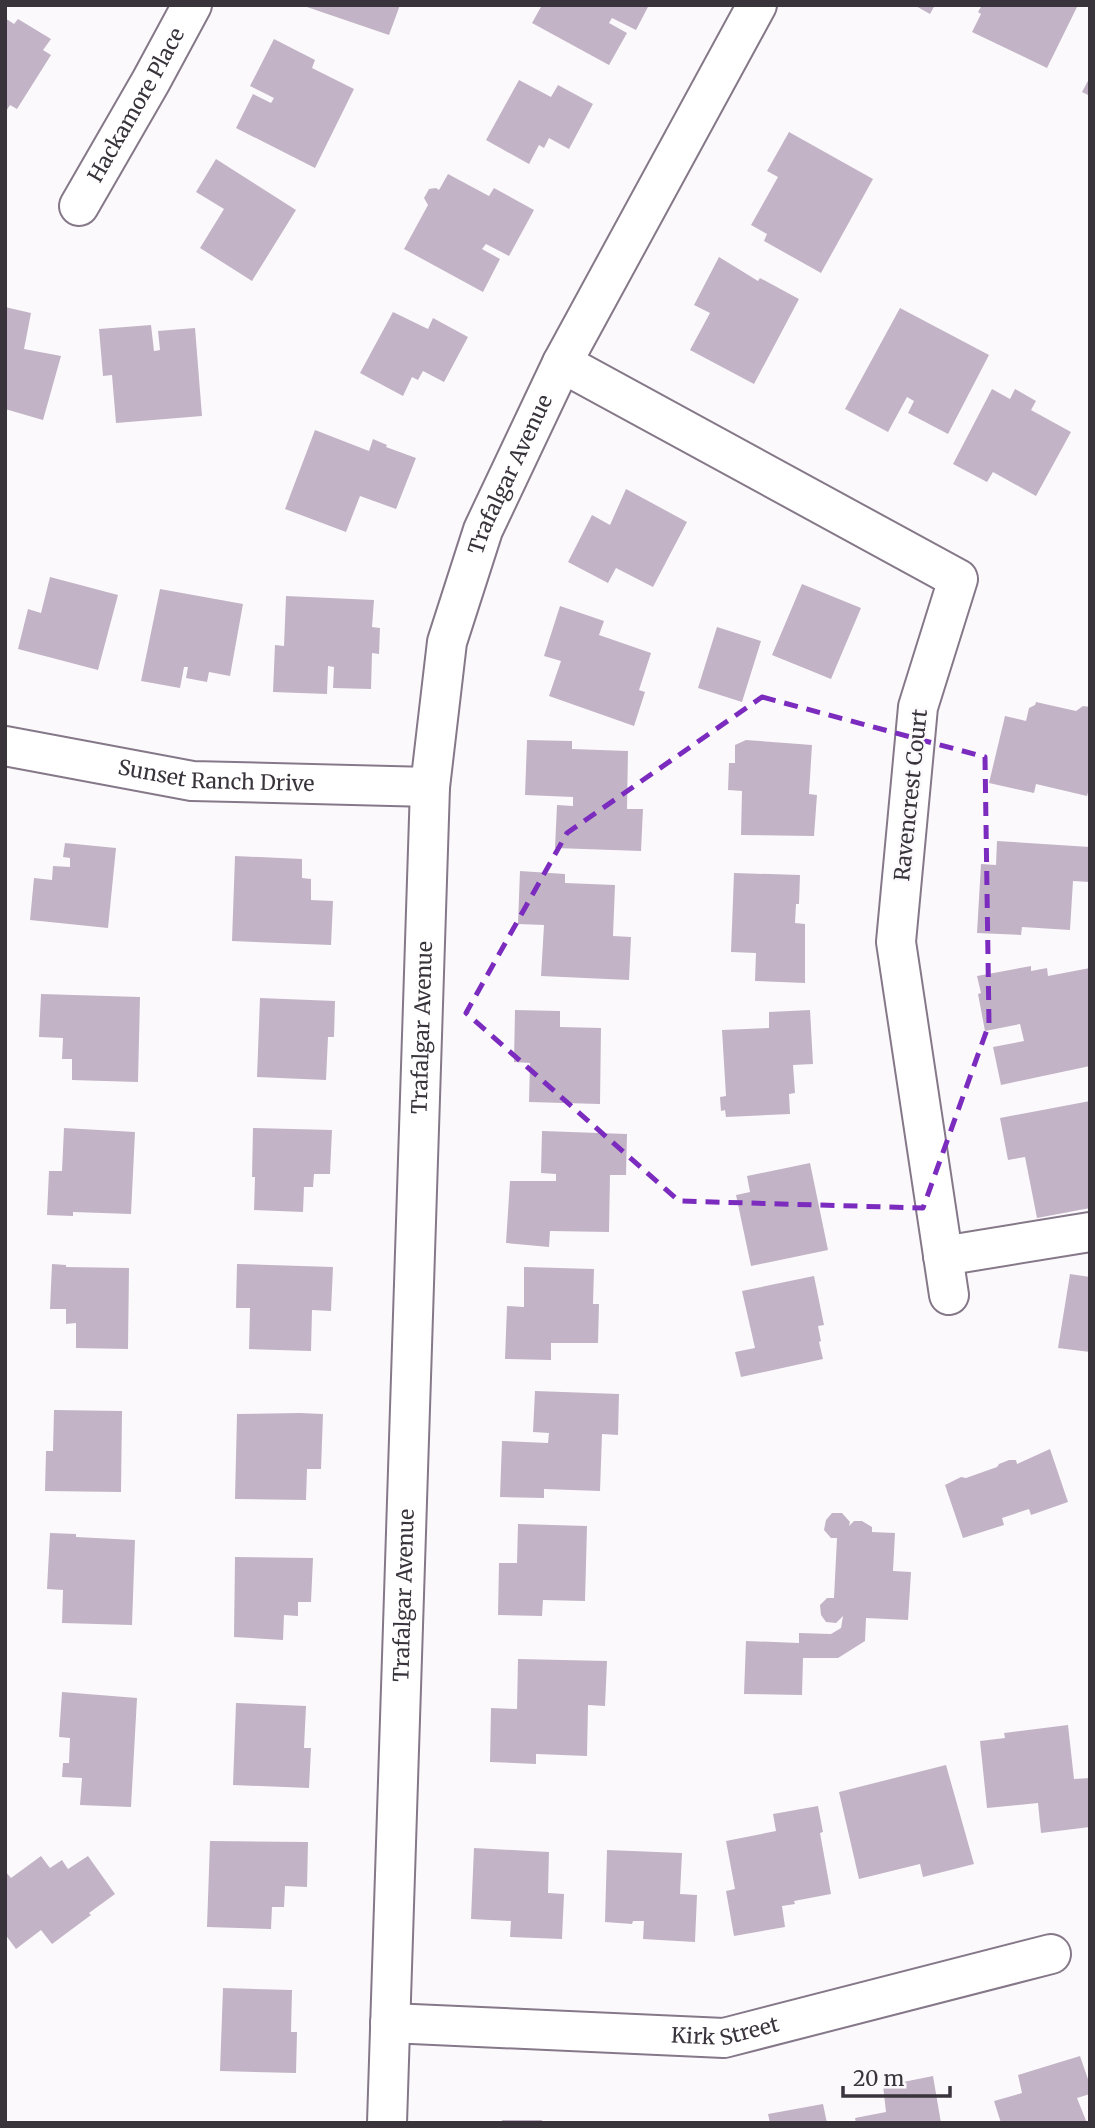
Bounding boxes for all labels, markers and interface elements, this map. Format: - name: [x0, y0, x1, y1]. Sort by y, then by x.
- street label: Hackamore Place: [82, 23, 190, 187]
- street label: Trafalgar Avenue: [462, 390, 558, 558]
- street label: Ravencrest Court: [888, 708, 933, 882]
- street label: Sunset Ranch Drive: [116, 753, 315, 797]
- street label: Trafalgar Avenue: [405, 941, 438, 1114]
- street label: Trafalgar Avenue: [387, 1508, 420, 1682]
- street label: Kirk Street: [670, 2010, 782, 2052]
- scale bar: [843, 2054, 950, 2098]
- text: 20 m: [853, 2065, 905, 2092]

